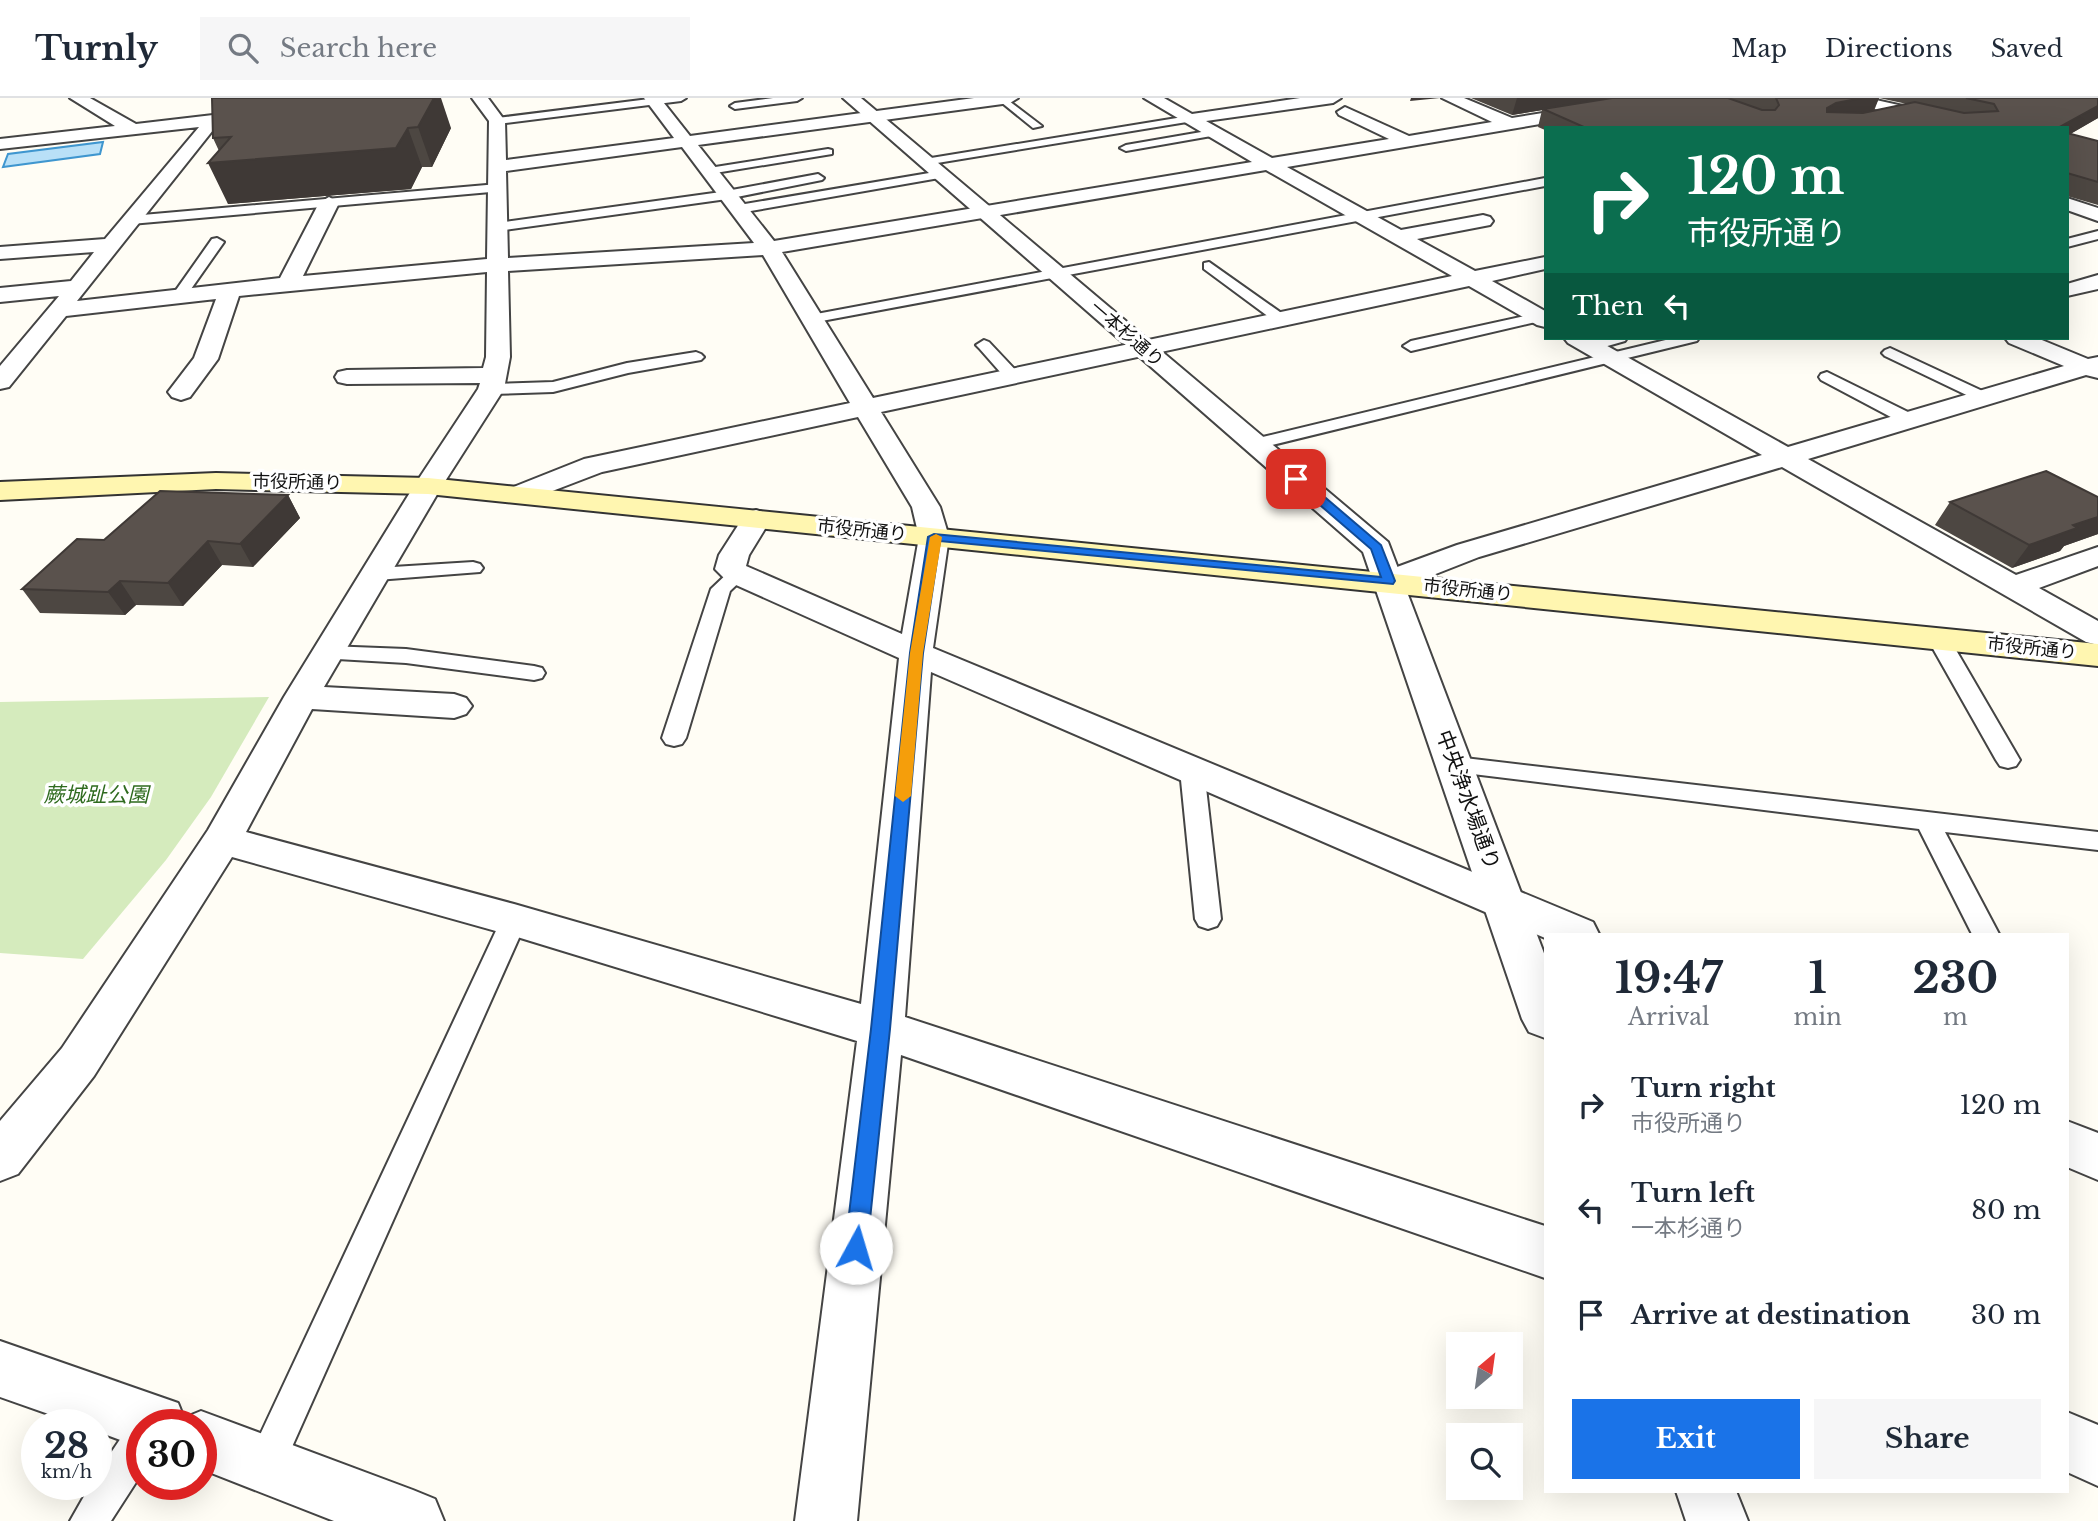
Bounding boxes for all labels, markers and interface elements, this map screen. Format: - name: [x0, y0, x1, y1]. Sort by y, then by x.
- search box: [200, 17, 690, 80]
- text: Turnly: [35, 28, 158, 69]
- icon: search: [224, 29, 262, 67]
- text: Search here: [280, 32, 437, 64]
- text: Map: [1731, 34, 1787, 63]
- text: Directions: [1825, 34, 1953, 63]
- text: Saved: [1991, 34, 2063, 63]
- text: 120 m: [1687, 146, 1845, 207]
- icon: right: [1572, 154, 1663, 245]
- text: 市役所通り: [1687, 213, 1847, 253]
- icon: left: [1658, 287, 1696, 325]
- text: Then: [1572, 290, 1644, 322]
- street label: 一本杉通り: [1086, 296, 1168, 372]
- pin: [1266, 449, 1326, 509]
- icon: arrive: [1277, 460, 1315, 498]
- street label: 市役所通り: [252, 470, 342, 494]
- street label: 市役所通り: [816, 514, 908, 546]
- street label: 市役所通り: [1422, 574, 1514, 606]
- street label: 市役所通り: [1986, 632, 2078, 664]
- street label: 中央浄水場通り: [1431, 726, 1505, 874]
- park label: 蕨城趾公園: [44, 782, 151, 808]
- text: 19:47: [1615, 952, 1723, 1004]
- text: 1: [1808, 952, 1827, 1004]
- text: 230: [1913, 952, 1998, 1004]
- text: Arrival: [1628, 1003, 1709, 1031]
- text: min: [1793, 1003, 1842, 1031]
- text: m: [1943, 1003, 1968, 1031]
- text: Turn right: [1631, 1072, 1776, 1104]
- icon: right: [1572, 1086, 1610, 1124]
- text: 120 m: [1959, 1089, 2041, 1121]
- text: 市役所通り: [1631, 1109, 1746, 1137]
- text: Turn left: [1631, 1177, 1755, 1209]
- icon: left: [1572, 1191, 1610, 1229]
- text: 80 m: [1971, 1194, 2041, 1226]
- position arrow: [819, 1211, 893, 1285]
- text: 一本杉通り: [1631, 1214, 1746, 1242]
- icon: arrive: [1572, 1296, 1610, 1334]
- text: Arrive at destination: [1631, 1299, 1911, 1331]
- text: 30 m: [1971, 1299, 2041, 1331]
- north arrow: [1446, 1332, 1522, 1409]
- map controls: [1446, 1332, 1523, 1500]
- button: Exit: [1572, 1399, 1800, 1479]
- button: Share: [1814, 1399, 2041, 1479]
- speed limit sign: 30: [126, 1409, 217, 1500]
- button: search: [1446, 1423, 1523, 1500]
- text: 28: [44, 1424, 89, 1467]
- text: km/h: [41, 1461, 92, 1483]

